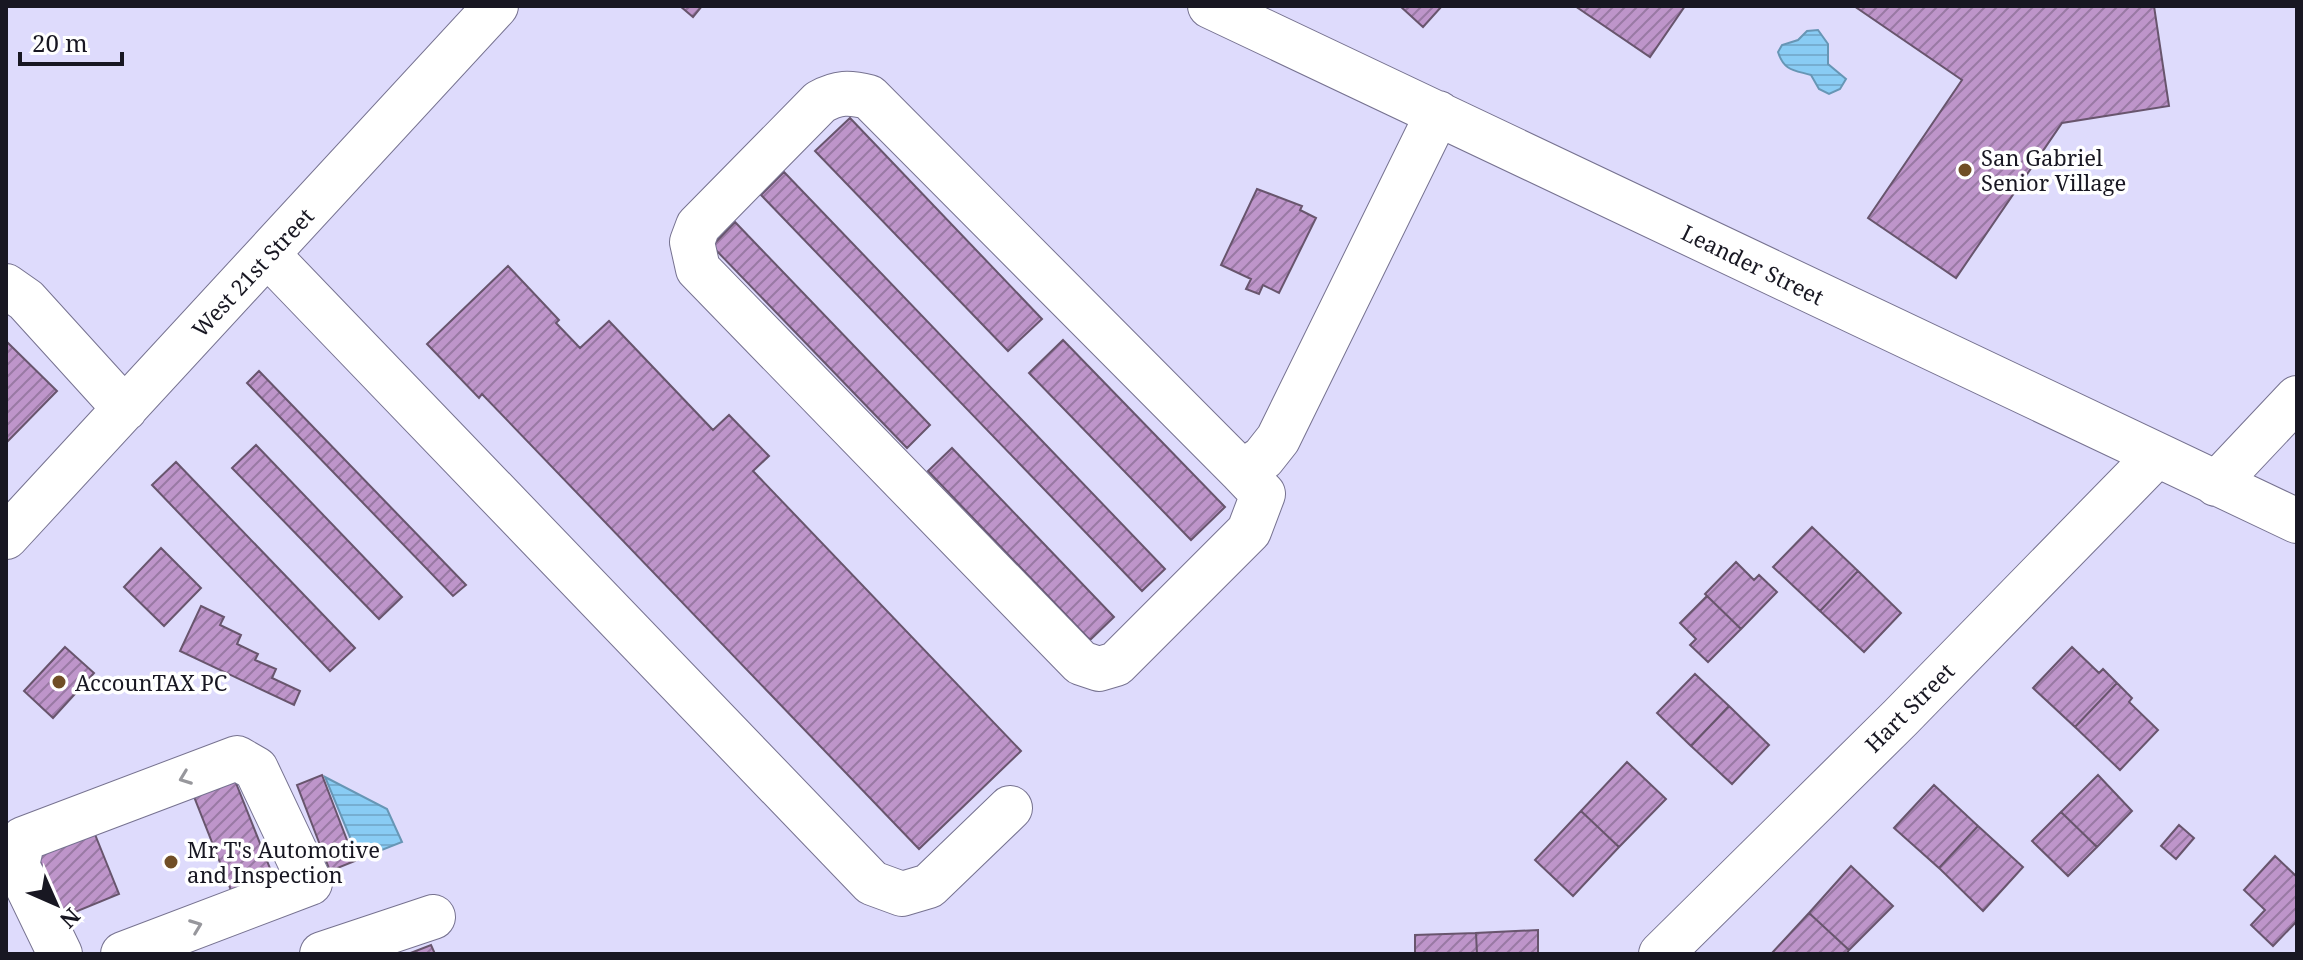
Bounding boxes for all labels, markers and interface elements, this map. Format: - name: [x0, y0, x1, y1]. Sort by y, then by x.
- scale bar: [20, 16, 122, 66]
- text: 20 m: [32, 26, 88, 59]
- place label: San Gabriel Senior Village: [1981, 142, 2126, 197]
- marker: San Gabriel Senior Village: [1956, 161, 1974, 179]
- street label: West 21st Street: [184, 201, 320, 343]
- street label: Leander Street: [1677, 217, 1829, 312]
- street label: Hart Street: [1858, 656, 1960, 758]
- place label: AccounTAX PC: [75, 667, 227, 697]
- marker: AccounTAX PC: [50, 673, 68, 691]
- one-way arrow: [179, 768, 193, 785]
- place label: Mr T's Automotive and Inspection: [187, 834, 380, 889]
- marker: Mr T's Automotive and Inspection: [162, 853, 180, 871]
- north arrow: [16, 864, 96, 944]
- text: N: [54, 902, 88, 936]
- one-way arrow: [188, 919, 202, 936]

